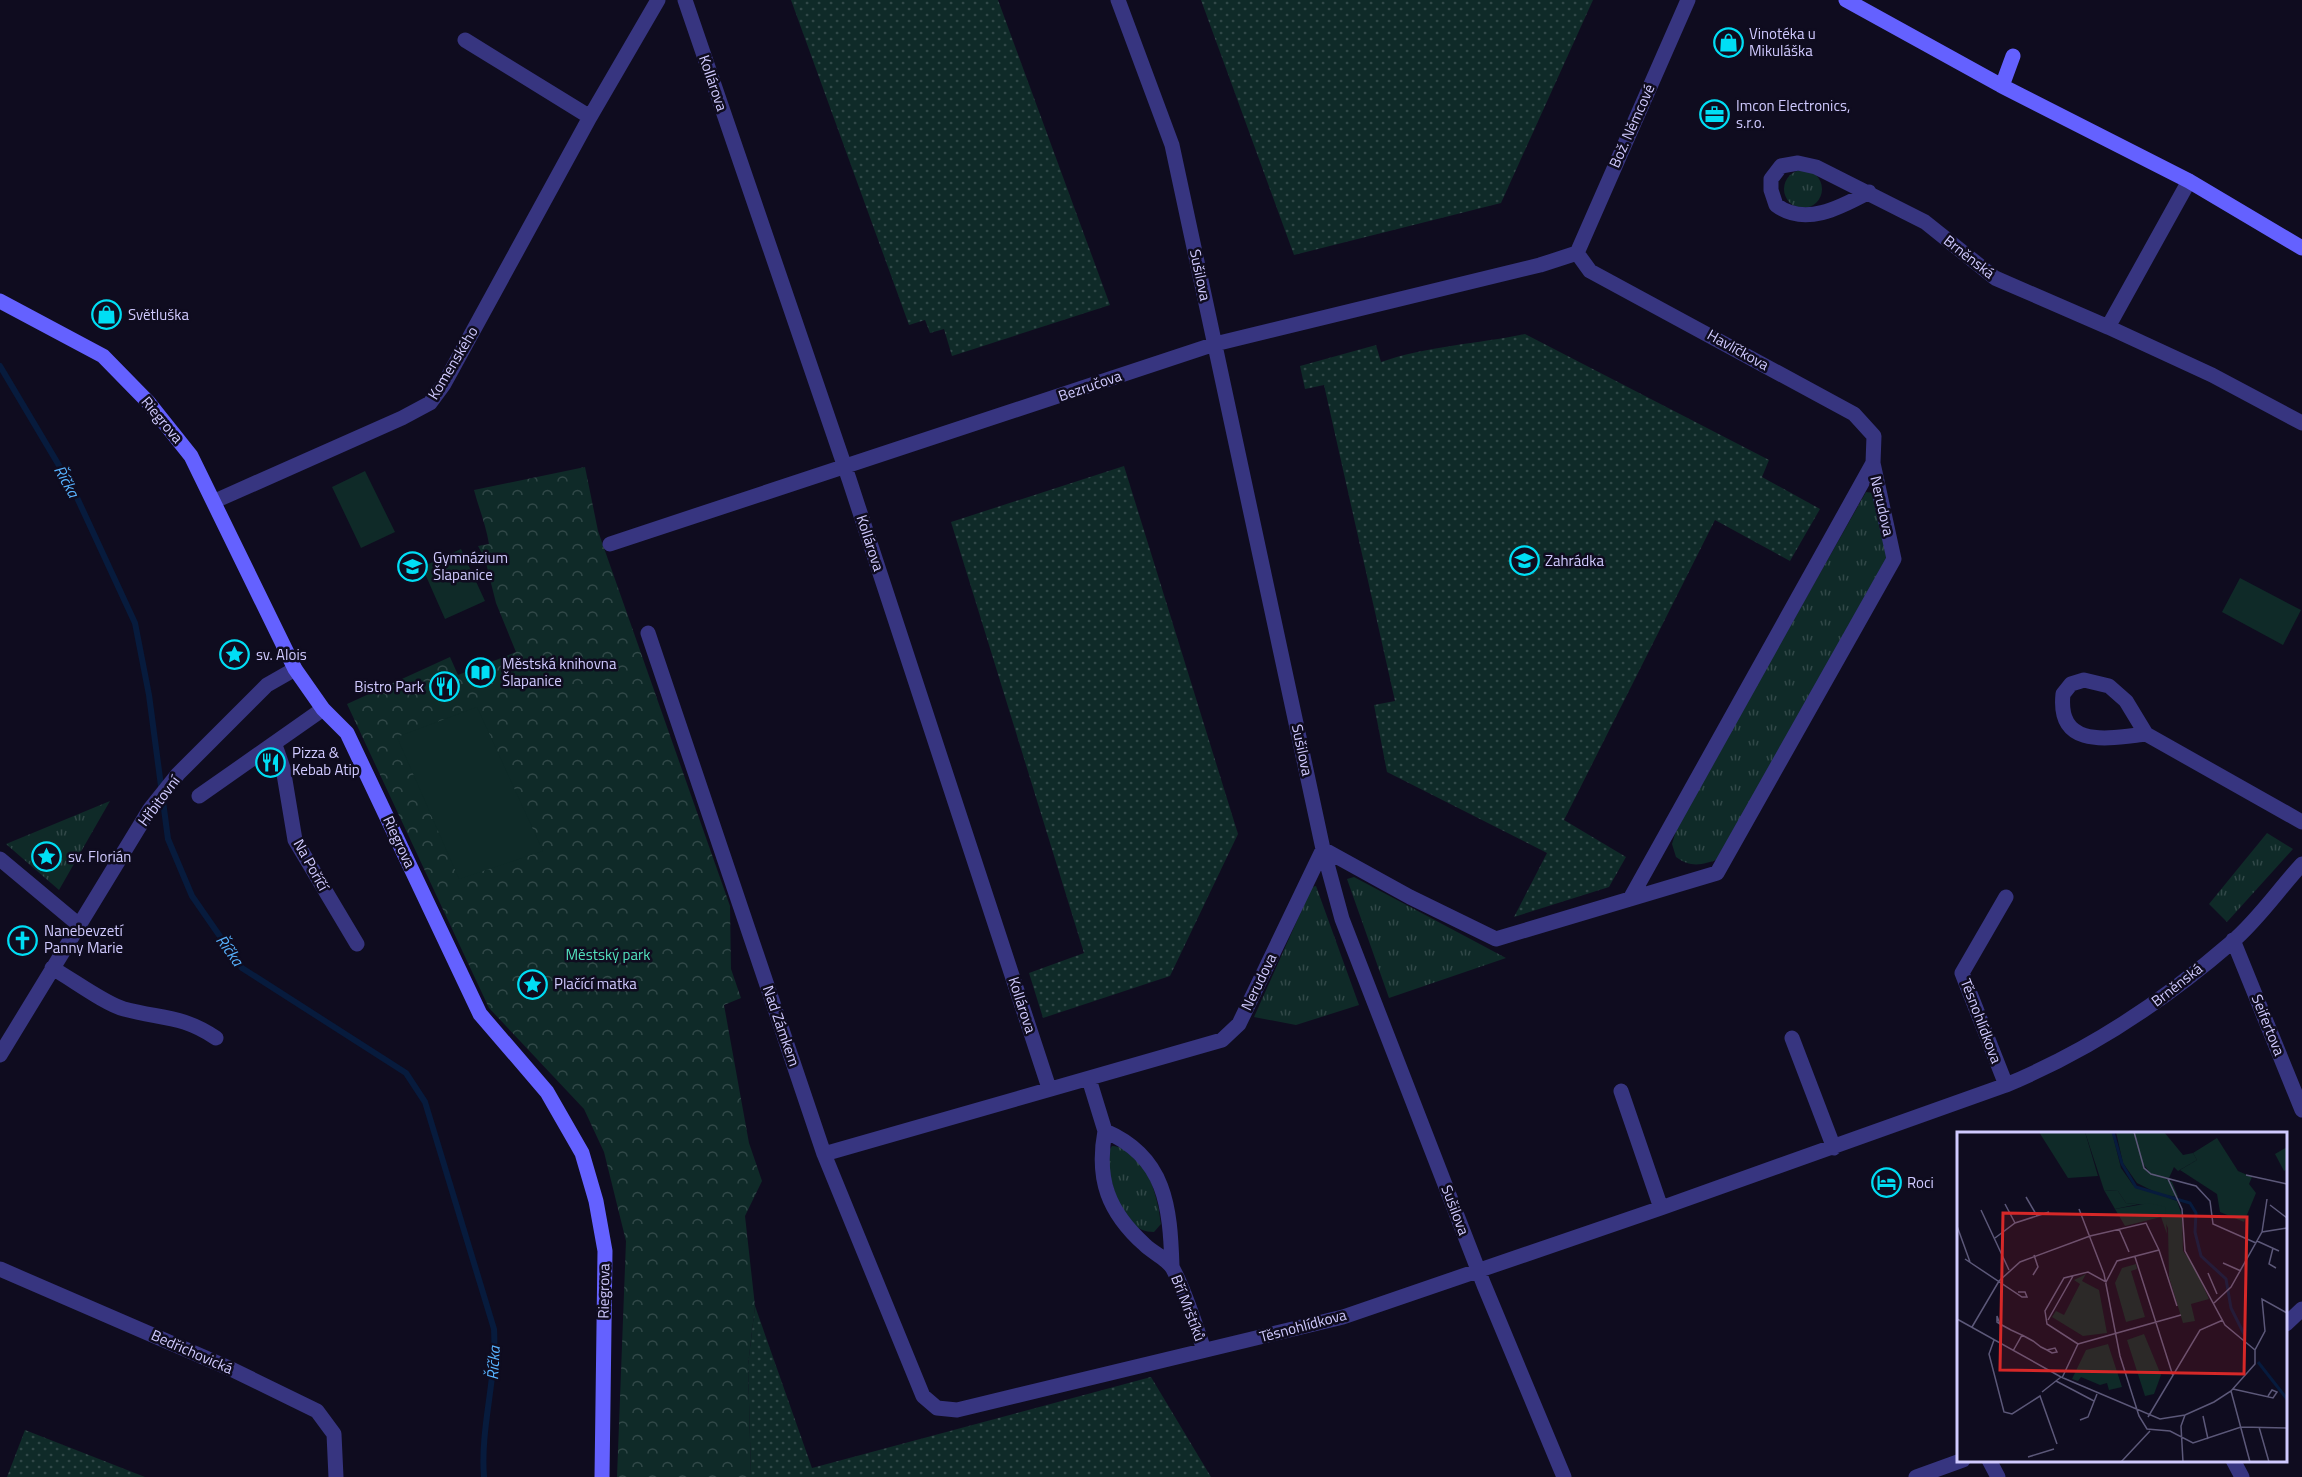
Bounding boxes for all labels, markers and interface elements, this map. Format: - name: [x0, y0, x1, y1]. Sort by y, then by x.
- place label: Vinotéka u Mikuláška: [1749, 22, 1816, 62]
- shop icon: Vinotéka u Mikuláška: [1712, 27, 1744, 59]
- street label: Kollárova: [693, 52, 734, 115]
- street label: Bož. Němcové: [1603, 80, 1660, 171]
- place label: Imcon Electronics, s.r.o.: [1736, 94, 1850, 134]
- office icon: Imcon Electronics, s.r.o.: [1699, 99, 1731, 131]
- street label: Brněnská: [1939, 229, 2000, 284]
- street label: Sušilova: [1184, 247, 1217, 303]
- shop icon: Světluška: [91, 299, 123, 331]
- place label: Světluška: [128, 303, 189, 326]
- street label: Komenského: [422, 322, 484, 404]
- street label: Havlíčkova: [1703, 323, 1774, 376]
- street label: Bezručova: [1055, 364, 1125, 407]
- street label: Riegrova: [136, 391, 189, 449]
- water label: Říčka: [48, 460, 86, 502]
- street label: Nerudova: [1864, 474, 1901, 539]
- street label: Kollárova: [851, 512, 891, 574]
- school or university icon: Zahrádka: [1508, 545, 1540, 577]
- place label: Gymnázium Šlapanice: [433, 546, 508, 586]
- place label: Zahrádka: [1545, 549, 1604, 572]
- school or university icon: Gymnázium Šlapanice: [396, 551, 428, 583]
- place icon: sv. Alois: [219, 639, 251, 671]
- place label: sv. Alois: [256, 643, 307, 666]
- place label: Městská knihovna Šlapanice: [502, 652, 617, 692]
- library icon: Městská knihovna Šlapanice: [465, 657, 497, 689]
- restaurant icon: Bistro Park: [429, 671, 461, 703]
- place label: Bistro Park: [354, 675, 424, 698]
- street label: Sušilova: [1286, 722, 1319, 778]
- place label: Pizza & Kebab Atip: [292, 741, 360, 781]
- restaurant icon: Pizza & Kebab Atip: [255, 746, 287, 778]
- street label: Hřbitovní: [132, 769, 186, 831]
- street label: Riegrova: [377, 812, 422, 872]
- street label: Na Poříčí: [288, 835, 336, 896]
- place icon: sv. Florián: [31, 841, 63, 873]
- place label: sv. Florián: [68, 845, 131, 868]
- place label: Nanebevzetí Panny Marie: [44, 919, 124, 959]
- church icon: Nanebevzetí Panny Marie: [7, 924, 39, 956]
- water label: Říčka: [210, 929, 250, 971]
- park label: Městský park: [566, 943, 650, 966]
- street label: Nerudova: [1235, 949, 1282, 1014]
- street label: Brněnská: [2146, 957, 2208, 1012]
- place icon: Plačící matka: [517, 968, 549, 1000]
- place label: Plačící matka: [554, 972, 637, 995]
- street label: Kollárova: [1003, 974, 1043, 1036]
- street label: Těsnohlídkova: [1955, 975, 2008, 1067]
- street label: Nad Zámkem: [757, 982, 806, 1069]
- street label: Seifertova: [2246, 991, 2291, 1059]
- inset map: [1957, 1132, 2287, 1462]
- hotel icon: Roci: [1870, 1167, 1902, 1199]
- place label: Roci: [1907, 1171, 1934, 1194]
- street label: Sušilova: [1435, 1181, 1476, 1239]
- street label: Riegrova: [592, 1263, 615, 1319]
- street label: Bří Mrštíků: [1165, 1271, 1212, 1344]
- street label: Těsnohlídkova: [1257, 1303, 1349, 1348]
- street label: Bedřichovická: [148, 1323, 237, 1380]
- water label: Říčka: [480, 1345, 506, 1380]

